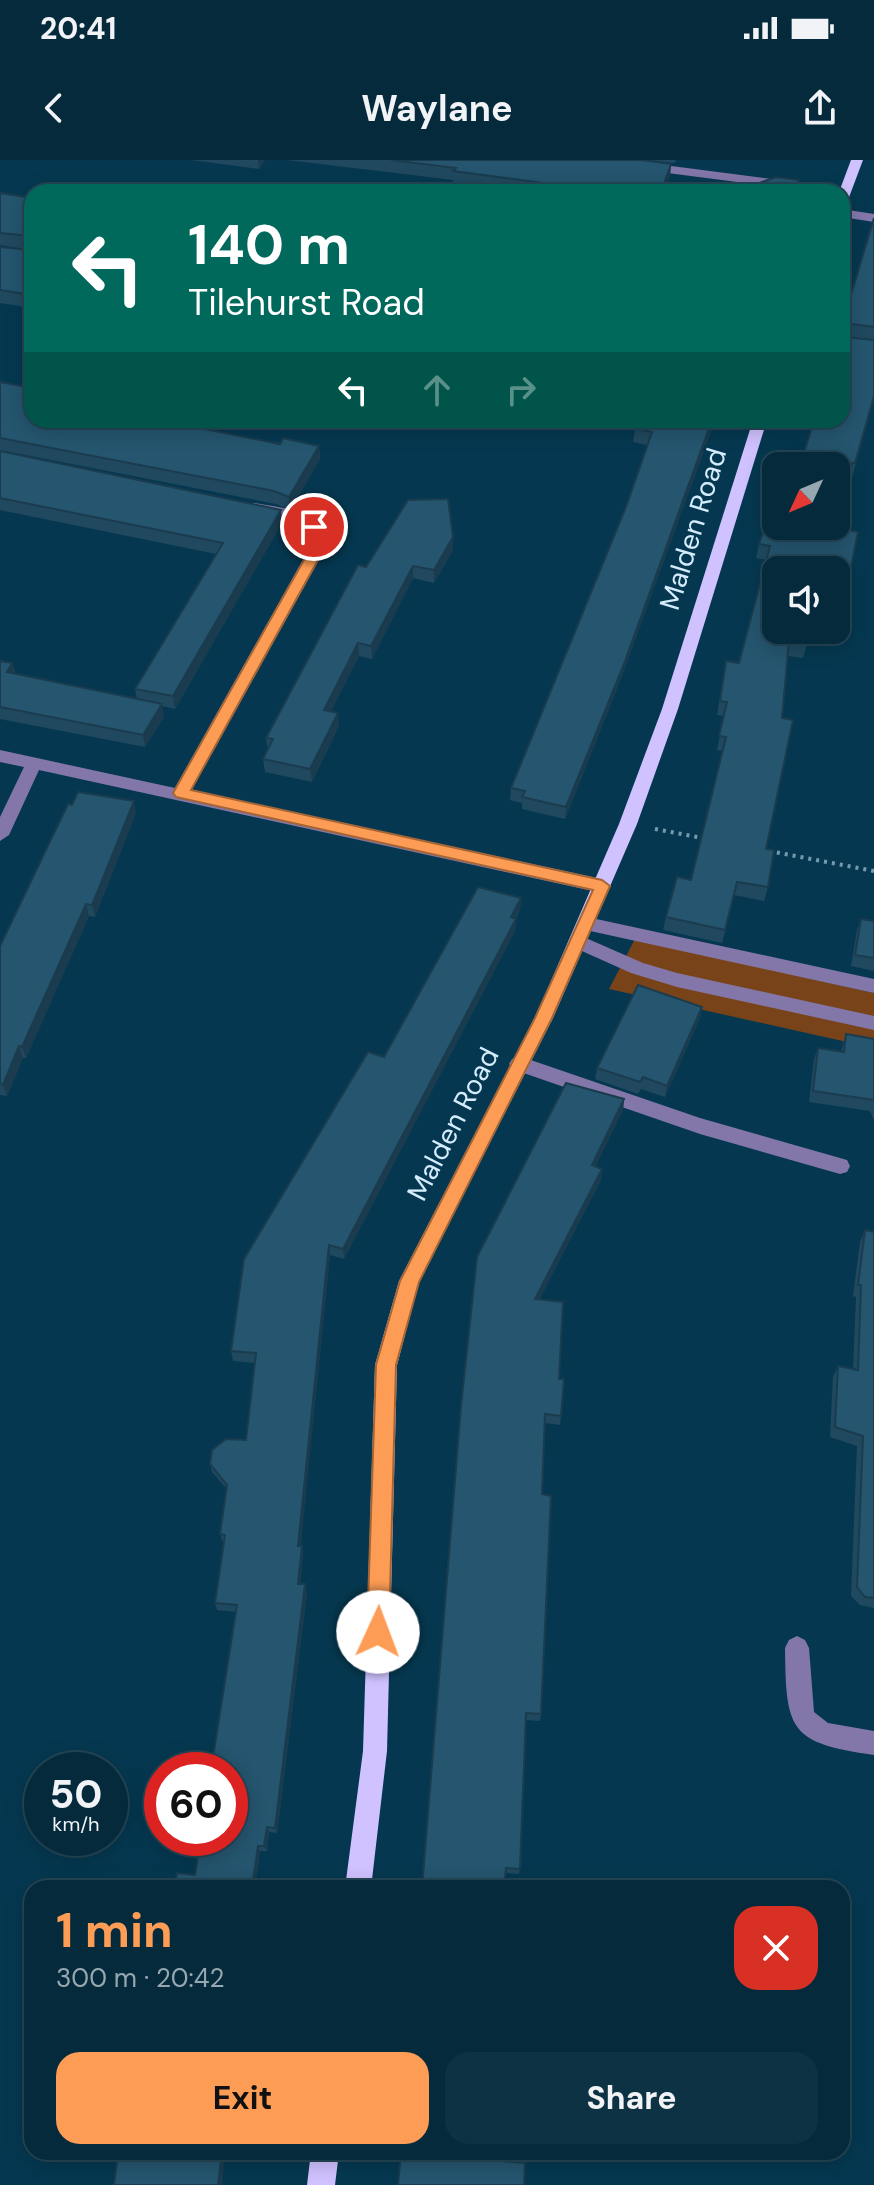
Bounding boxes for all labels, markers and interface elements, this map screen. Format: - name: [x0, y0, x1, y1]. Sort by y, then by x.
- text: 20:41: [40, 9, 116, 48]
- text: Waylane: [361, 85, 513, 132]
- icon: back: [32, 86, 76, 130]
- icon: share: [798, 86, 842, 130]
- text: 140 m: [188, 208, 350, 281]
- icon: left: [56, 216, 160, 320]
- text: Tilehurst Road: [188, 279, 425, 326]
- icon: left: [331, 368, 375, 412]
- icon: ahead: [415, 368, 459, 412]
- icon: right: [499, 368, 543, 412]
- street label: Malden Road: [651, 444, 735, 614]
- north arrow: [762, 452, 850, 540]
- map controls: [762, 452, 850, 644]
- pin: [280, 493, 348, 561]
- icon: arrive: [292, 505, 336, 549]
- button: sound: [762, 556, 850, 644]
- street label: Malden Road: [399, 1041, 507, 1207]
- position arrow: [336, 1590, 420, 1674]
- speed limit sign: 60: [144, 1752, 248, 1856]
- text: 50: [49, 1768, 103, 1820]
- text: km/h: [52, 1811, 100, 1837]
- text: 1 min: [56, 1899, 173, 1962]
- button: close: [734, 1906, 818, 1990]
- text: 300 m · 20:42: [56, 1961, 225, 1995]
- button: Exit: [56, 2052, 429, 2144]
- button: Share: [445, 2052, 818, 2144]

